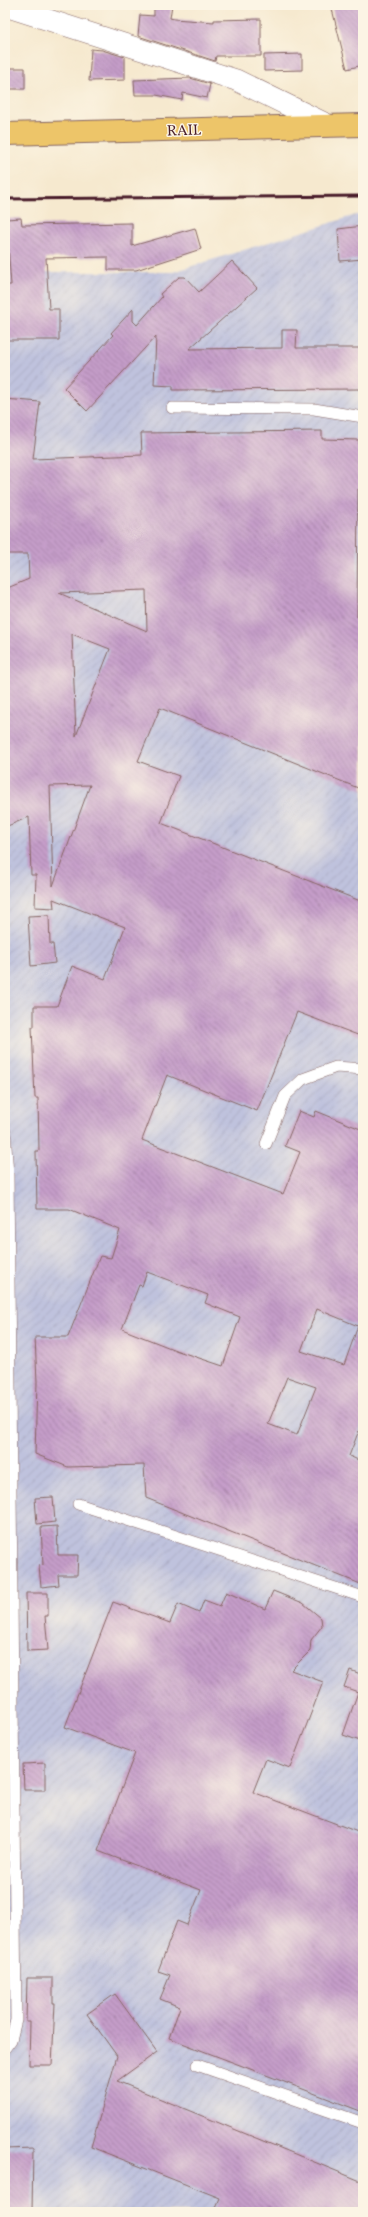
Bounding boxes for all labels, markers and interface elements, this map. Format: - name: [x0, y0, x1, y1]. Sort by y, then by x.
- street label: RAIL: [166, 120, 202, 143]

